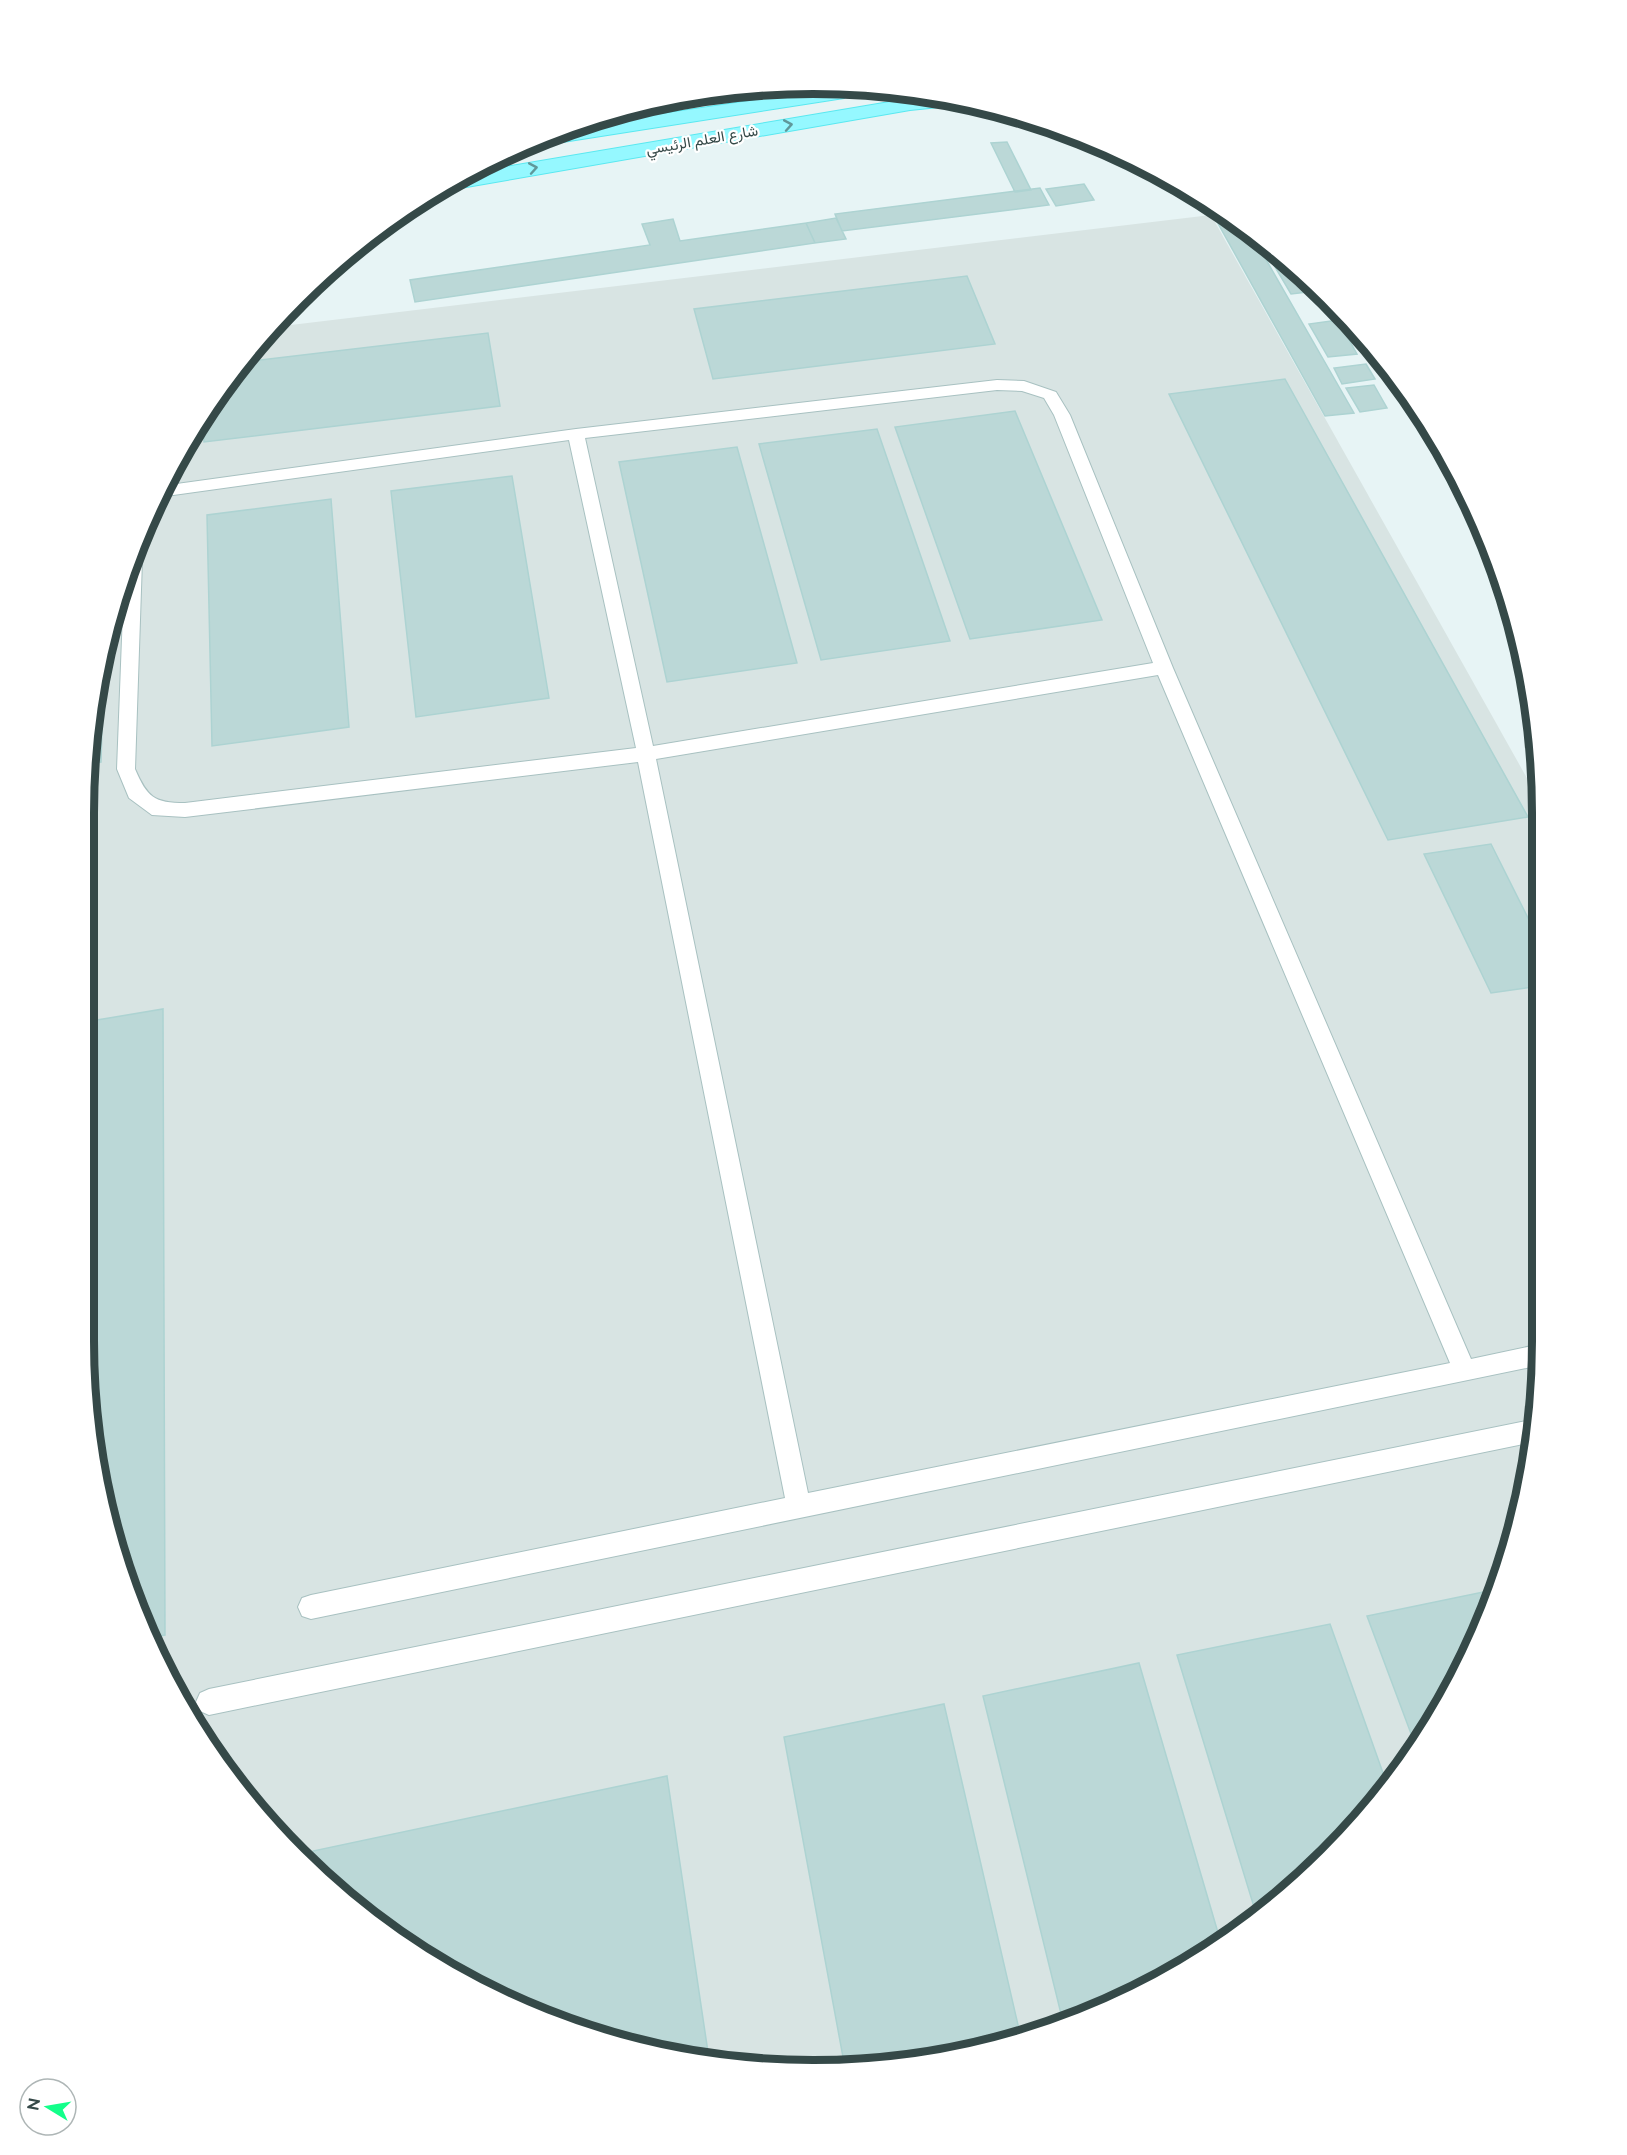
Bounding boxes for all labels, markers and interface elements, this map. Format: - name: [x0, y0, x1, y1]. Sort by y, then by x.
- one-way arrow: [782, 119, 792, 132]
- street label: شارع العلم الرئيسي: [645, 121, 760, 163]
- one-way arrow: [529, 163, 538, 175]
- north arrow: [18, 2077, 78, 2137]
- text: N: [23, 2096, 44, 2112]

